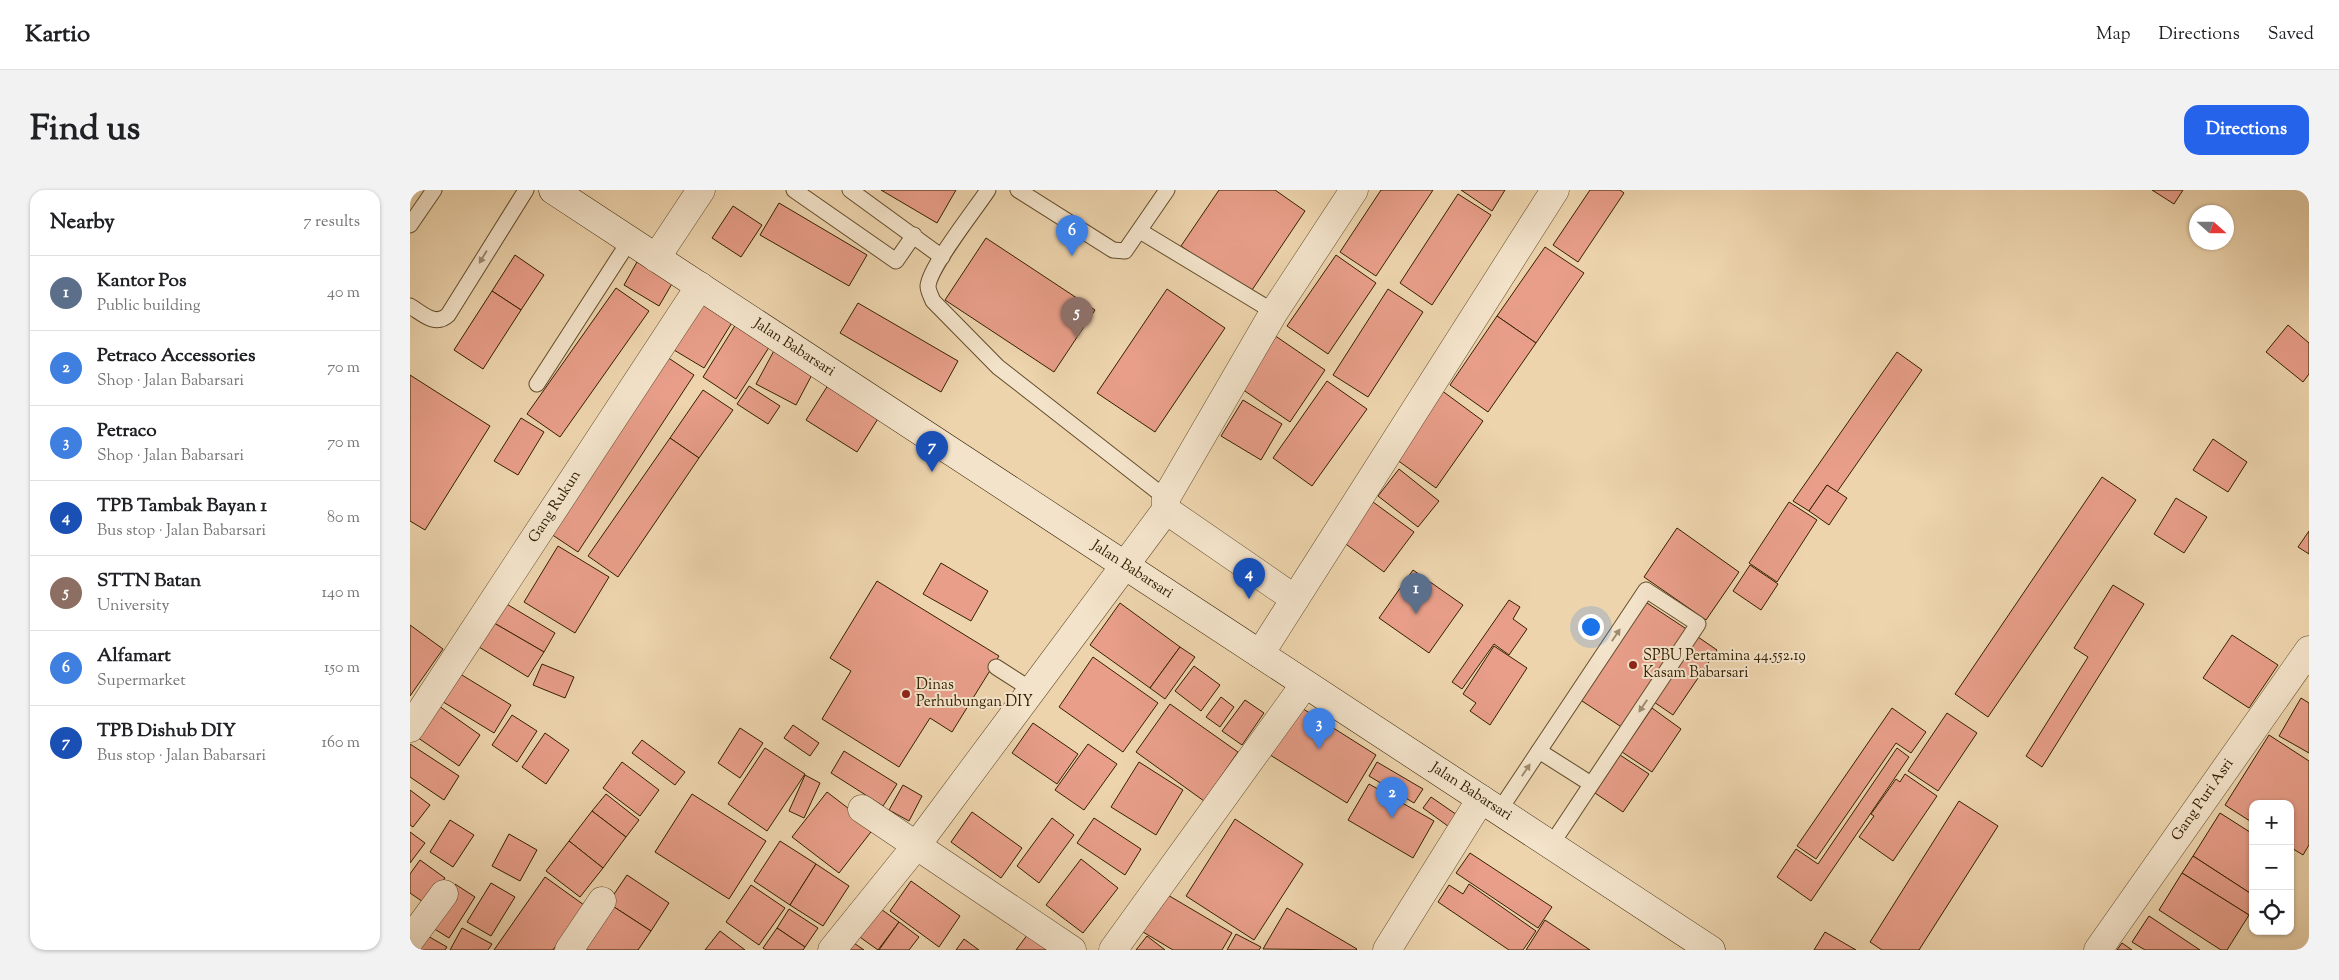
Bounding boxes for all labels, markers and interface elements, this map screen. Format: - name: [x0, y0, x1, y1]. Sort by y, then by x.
- text: Kartio: [25, 18, 90, 52]
- text: Map: [2096, 22, 2131, 48]
- text: Directions: [2159, 22, 2240, 48]
- text: Saved: [2268, 22, 2314, 48]
- text: Find us: [30, 105, 140, 156]
- button: Directions: [2184, 105, 2309, 155]
- north arrow: [2189, 205, 2234, 250]
- text: Nearby: [50, 208, 115, 238]
- text: 7 results: [304, 211, 360, 234]
- pin: 6: [1056, 215, 1088, 256]
- one-way arrow: [479, 251, 488, 264]
- text: Kantor Pos: [97, 268, 186, 295]
- text: 1: [63, 282, 69, 305]
- text: 40 m: [327, 282, 360, 305]
- text: Public building: [97, 295, 201, 318]
- pin: 5: [1061, 297, 1093, 338]
- street label: Jalan Babarsari: [748, 313, 839, 382]
- text: Petraco Accessories: [97, 343, 255, 370]
- text: 2: [62, 357, 70, 380]
- text: 70 m: [327, 357, 360, 380]
- text: Shop · Jalan Babarsari: [97, 370, 244, 393]
- text: Petraco: [97, 418, 157, 445]
- pin: 7: [916, 431, 948, 472]
- text: 3: [63, 432, 69, 455]
- text: 70 m: [327, 432, 360, 455]
- text: Shop · Jalan Babarsari: [97, 445, 244, 468]
- street label: Gang Rukun: [524, 466, 586, 547]
- text: TPB Tambak Bayan 1: [97, 493, 267, 520]
- text: 4: [62, 507, 70, 530]
- text: 80 m: [327, 507, 360, 530]
- text: Bus stop · Jalan Babarsari: [97, 520, 266, 543]
- street label: Jalan Babarsari: [1086, 535, 1177, 604]
- pin: 4: [1233, 558, 1265, 599]
- text: STTN Batan: [97, 568, 201, 595]
- pin: 1: [1400, 573, 1432, 614]
- text: 5: [63, 582, 69, 605]
- text: 140 m: [322, 582, 360, 605]
- text: University: [97, 595, 170, 618]
- your location: [1578, 614, 1604, 640]
- one-way arrow: [1611, 628, 1621, 642]
- text: Alfamart: [97, 643, 171, 670]
- place label: SPBU Pertamina 44.552.19 Kasam Babarsari: [1643, 646, 1806, 684]
- text: 6: [62, 657, 70, 680]
- text: 150 m: [324, 657, 360, 680]
- marker: SPBU Pertamina 44.552.19 Kasam Babarsari: [1627, 659, 1639, 671]
- text: Supermarket: [97, 670, 186, 693]
- place label: Dinas Perhubungan DIY: [916, 675, 1033, 713]
- marker: Dinas Perhubungan DIY: [900, 688, 912, 700]
- one-way arrow: [1638, 700, 1648, 713]
- pin: 3: [1303, 708, 1335, 749]
- text: TPB Dishub DIY: [97, 718, 236, 745]
- text: 7: [62, 732, 70, 755]
- text: 160 m: [322, 732, 360, 755]
- text: Bus stop · Jalan Babarsari: [97, 745, 266, 768]
- street label: Gang Puri Asri: [2167, 755, 2239, 845]
- street label: Jalan Babarsari: [1425, 757, 1516, 826]
- one-way arrow: [1521, 764, 1531, 777]
- pin: 2: [1376, 777, 1408, 818]
- map controls: [2249, 800, 2294, 935]
- button: +: [2249, 800, 2294, 845]
- button: −: [2249, 845, 2294, 890]
- button: locate: [2249, 890, 2294, 935]

